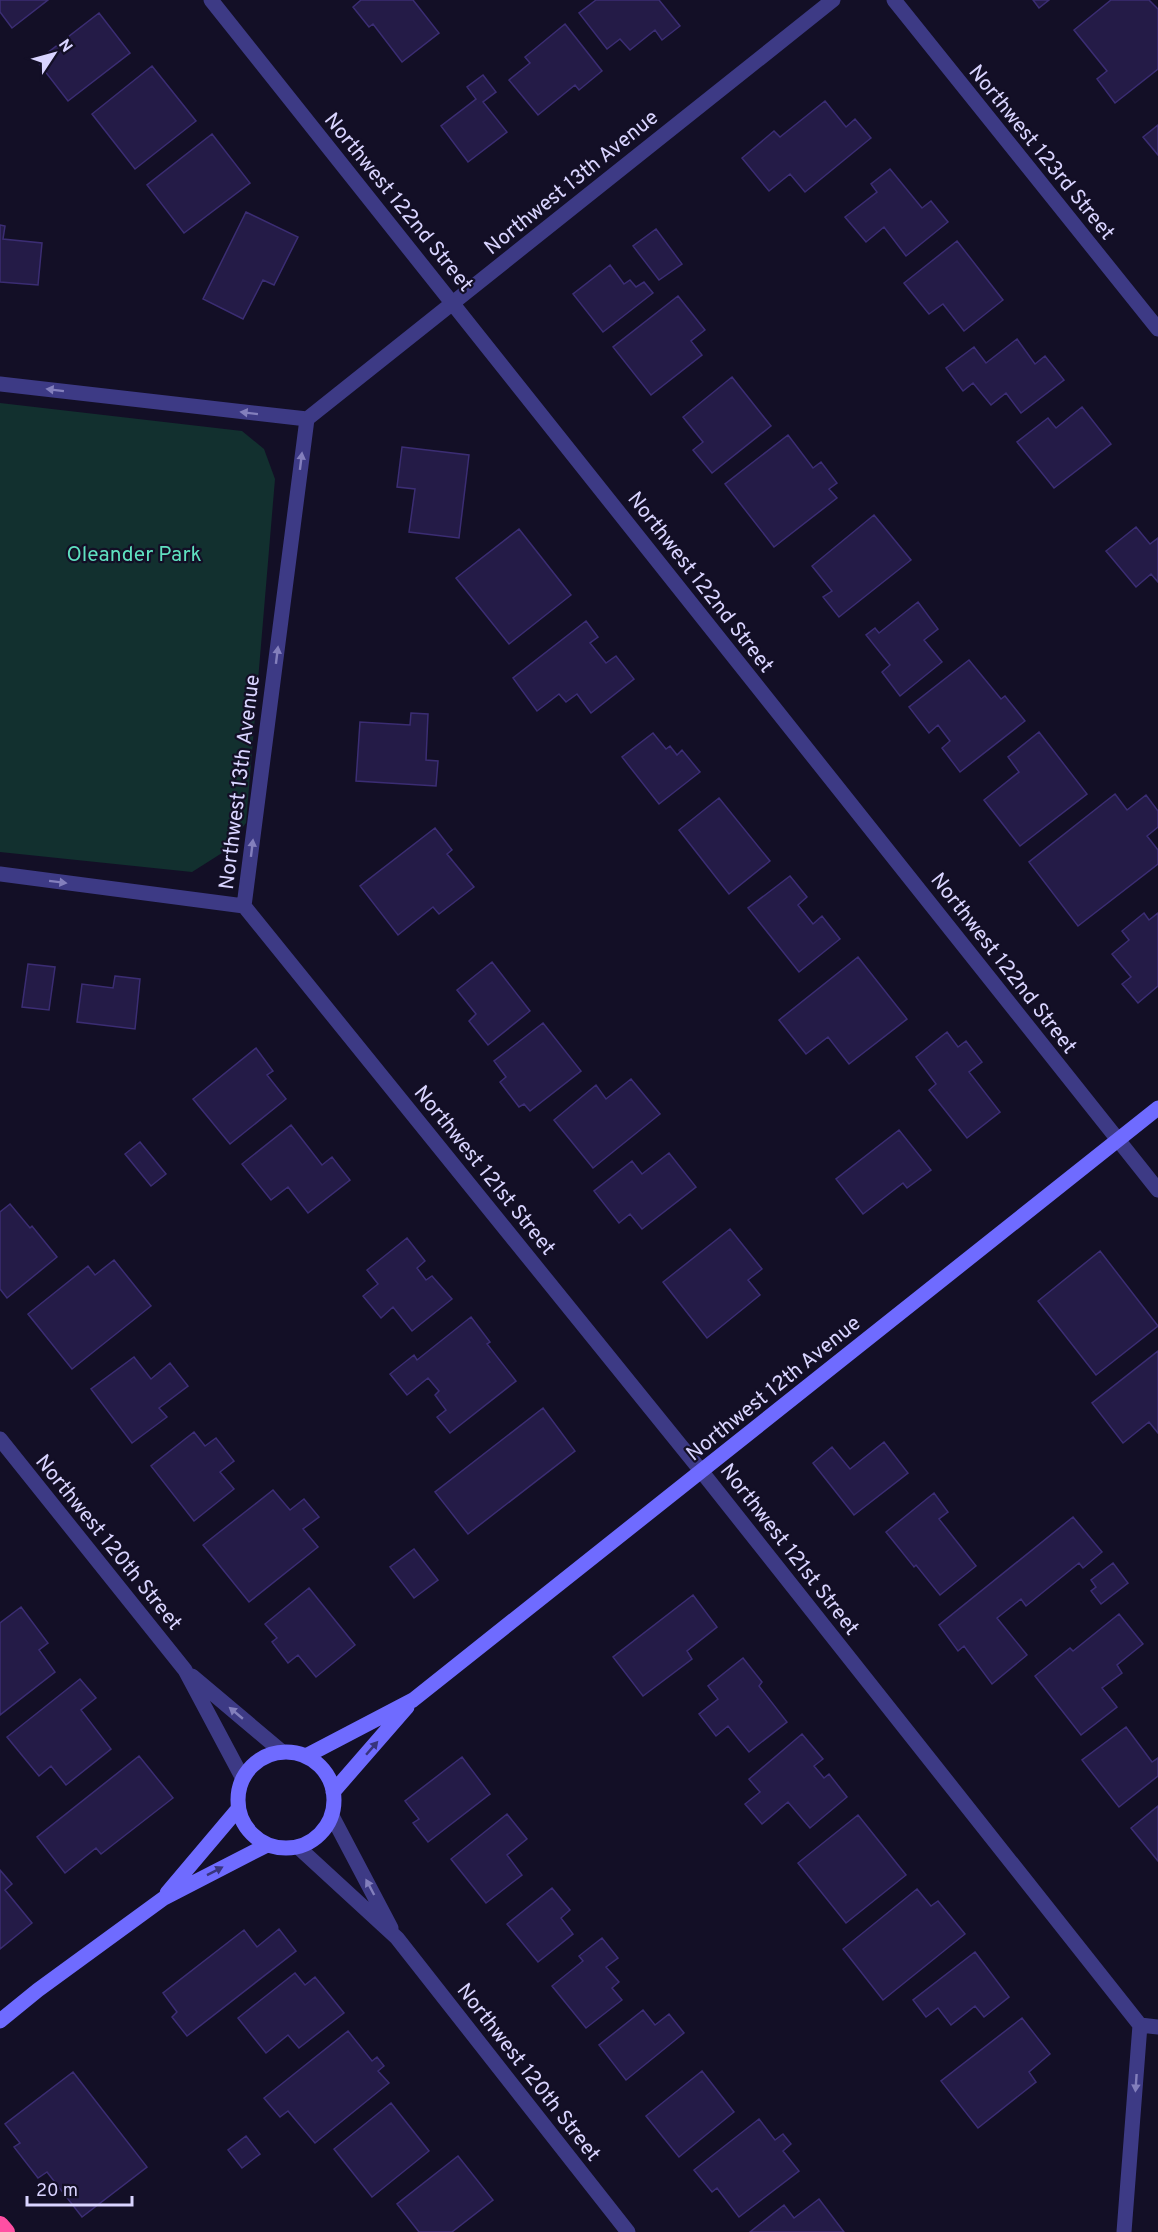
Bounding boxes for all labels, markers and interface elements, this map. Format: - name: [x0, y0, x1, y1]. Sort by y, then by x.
- north arrow: [24, 24, 84, 84]
- text: N: [53, 36, 76, 57]
- street label: Northwest 123rd Street: [962, 60, 1120, 246]
- street label: Northwest 13th Avenue: [479, 105, 664, 262]
- street label: Northwest 122nd Street: [317, 108, 478, 298]
- one-way arrow: [45, 385, 64, 395]
- one-way arrow: [239, 408, 258, 417]
- one-way arrow: [297, 452, 306, 471]
- street label: Northwest 122nd Street: [621, 487, 779, 679]
- park label: Oleander Park: [66, 542, 202, 569]
- one-way arrow: [272, 645, 281, 664]
- street label: Northwest 13th Avenue: [214, 673, 267, 891]
- one-way arrow: [247, 838, 256, 857]
- street label: Northwest 122nd Street: [924, 868, 1082, 1060]
- one-way arrow: [49, 877, 68, 886]
- street label: Northwest 121st Street: [407, 1080, 561, 1261]
- street label: Northwest 12th Avenue: [681, 1310, 867, 1468]
- street label: Northwest 120th Street: [28, 1449, 187, 1636]
- street label: Northwest 121st Street: [713, 1458, 864, 1641]
- one-way arrow: [229, 1707, 244, 1720]
- one-way arrow: [365, 1740, 378, 1756]
- one-way arrow: [207, 1867, 224, 1876]
- one-way arrow: [365, 1878, 375, 1895]
- street label: Northwest 120th Street: [450, 1978, 606, 2167]
- one-way arrow: [1131, 2073, 1141, 2092]
- scale bar: [27, 2169, 132, 2207]
- text: 20 m: [36, 2180, 78, 2203]

